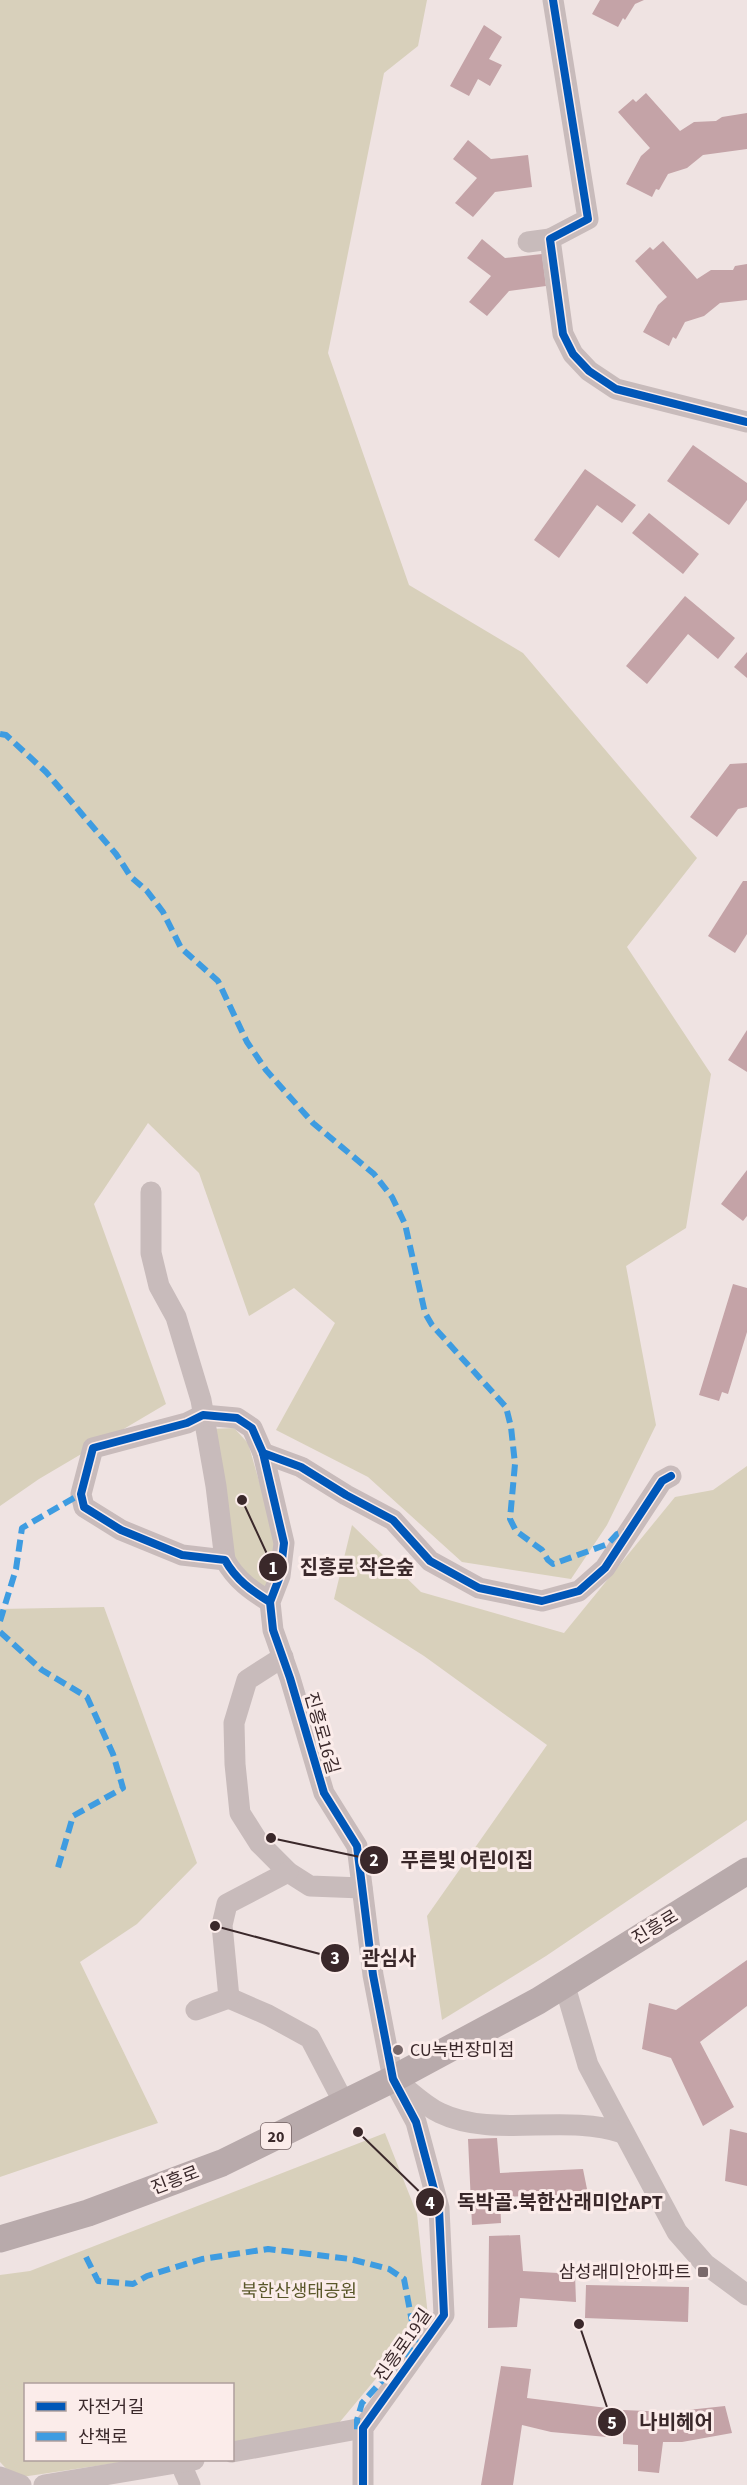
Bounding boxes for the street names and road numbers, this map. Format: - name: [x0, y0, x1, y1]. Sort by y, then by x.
- street label: 진흥로16길: [298, 1689, 345, 1777]
- street label: 진흥로: [628, 1904, 683, 1951]
- road number: 20: [261, 2123, 291, 2149]
- street label: 진흥로: [148, 2160, 203, 2201]
- street label: 진흥로19길: [369, 2304, 438, 2387]

